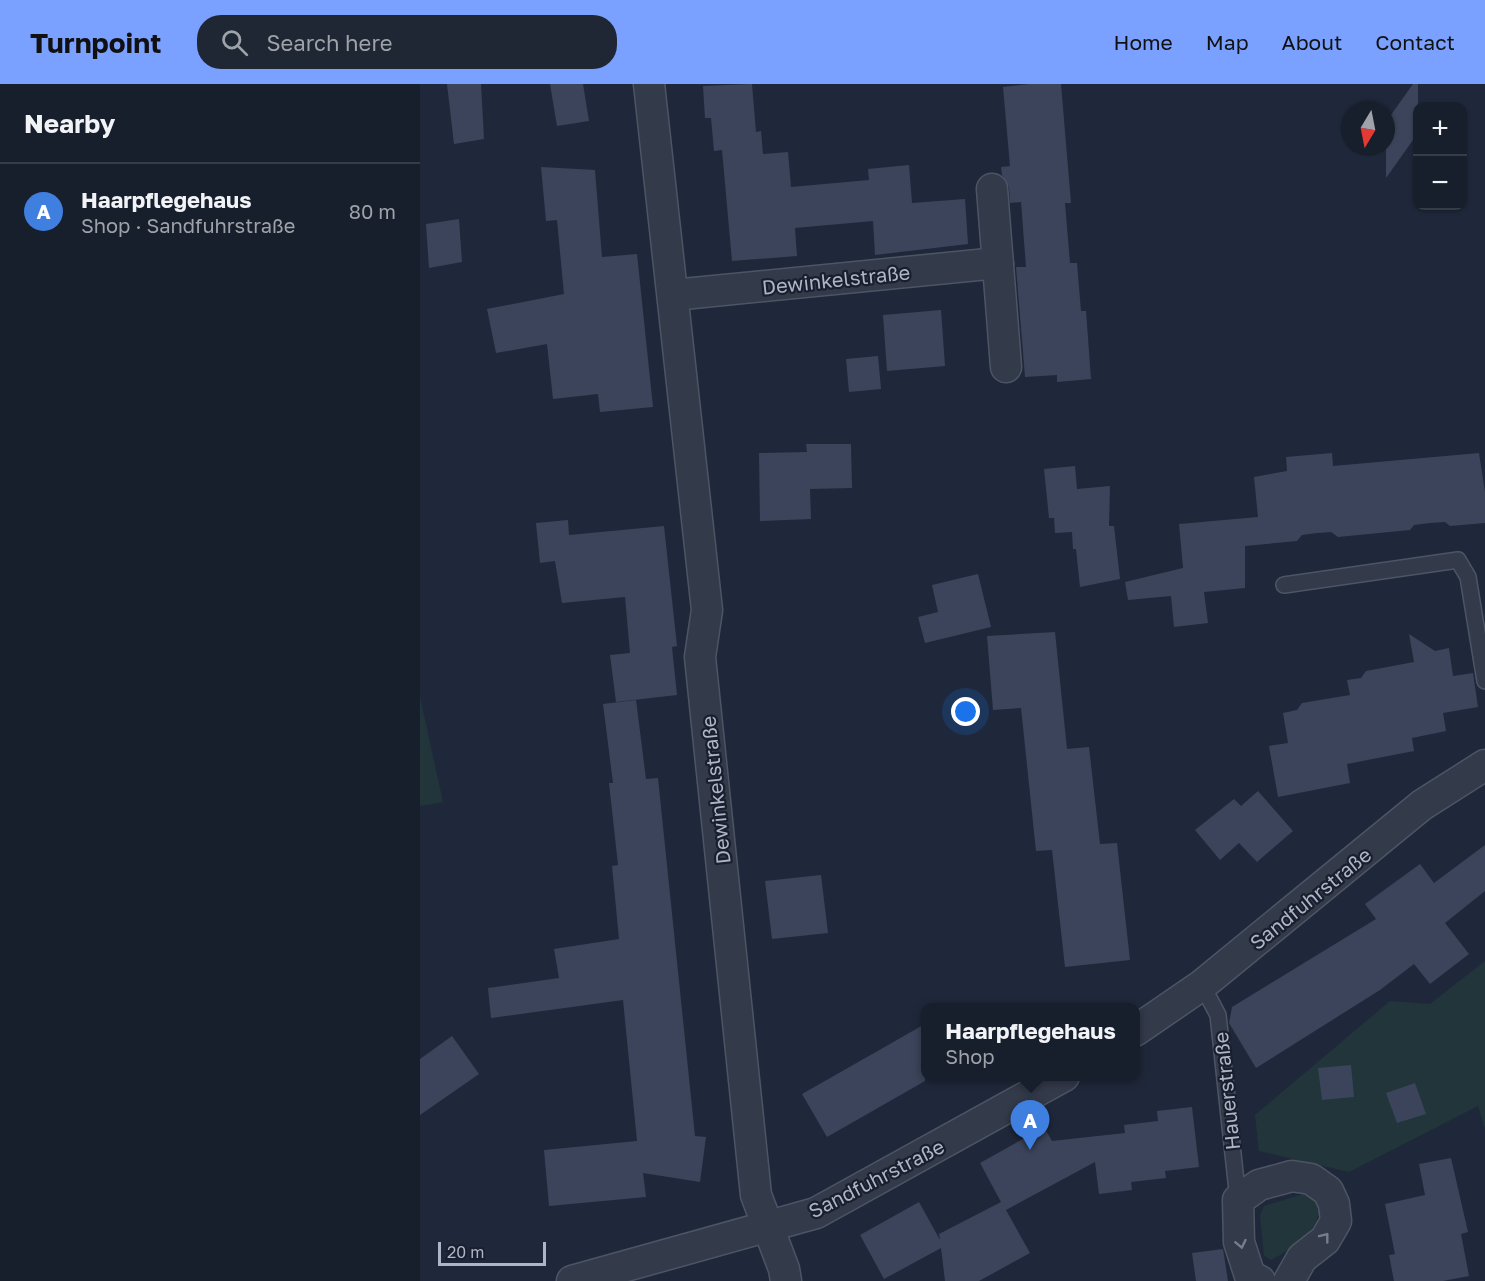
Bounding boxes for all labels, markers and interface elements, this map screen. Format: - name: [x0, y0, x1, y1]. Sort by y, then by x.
- search box: [197, 15, 617, 69]
- text: Turnpoint: [30, 26, 161, 59]
- icon: search: [218, 26, 251, 59]
- text: Search here: [266, 29, 393, 56]
- text: Home: [1113, 29, 1173, 55]
- text: Map: [1206, 29, 1249, 55]
- text: About: [1282, 29, 1342, 55]
- text: Contact: [1375, 29, 1455, 55]
- north arrow: [1341, 102, 1395, 156]
- map controls: [1413, 102, 1467, 210]
- button: +: [1413, 102, 1467, 156]
- text: Nearby: [24, 108, 115, 139]
- button: −: [1413, 156, 1467, 210]
- text: Haarpflegehaus: [81, 186, 252, 213]
- text: A: [36, 199, 51, 223]
- text: 80 m: [349, 199, 396, 223]
- text: Shop · Sandfuhrstraße: [81, 213, 295, 237]
- street label: Dewinkelstraße: [761, 259, 911, 299]
- your location: [951, 697, 980, 726]
- street label: Dewinkelstraße: [695, 715, 735, 865]
- street label: Sandfuhrstraße: [1245, 842, 1375, 954]
- popup: [921, 1003, 1140, 1081]
- text: Haarpflegehaus: [945, 1017, 1116, 1044]
- street label: Hauerstraße: [1208, 1031, 1244, 1151]
- text: Shop: [945, 1044, 995, 1068]
- pin: A: [1010, 1100, 1050, 1150]
- street label: Sandfuhrstraße: [804, 1134, 948, 1222]
- one-way arrow: [1318, 1232, 1329, 1243]
- scale bar: [438, 1239, 546, 1266]
- one-way arrow: [1234, 1239, 1247, 1249]
- text: 20 m: [447, 1242, 484, 1262]

